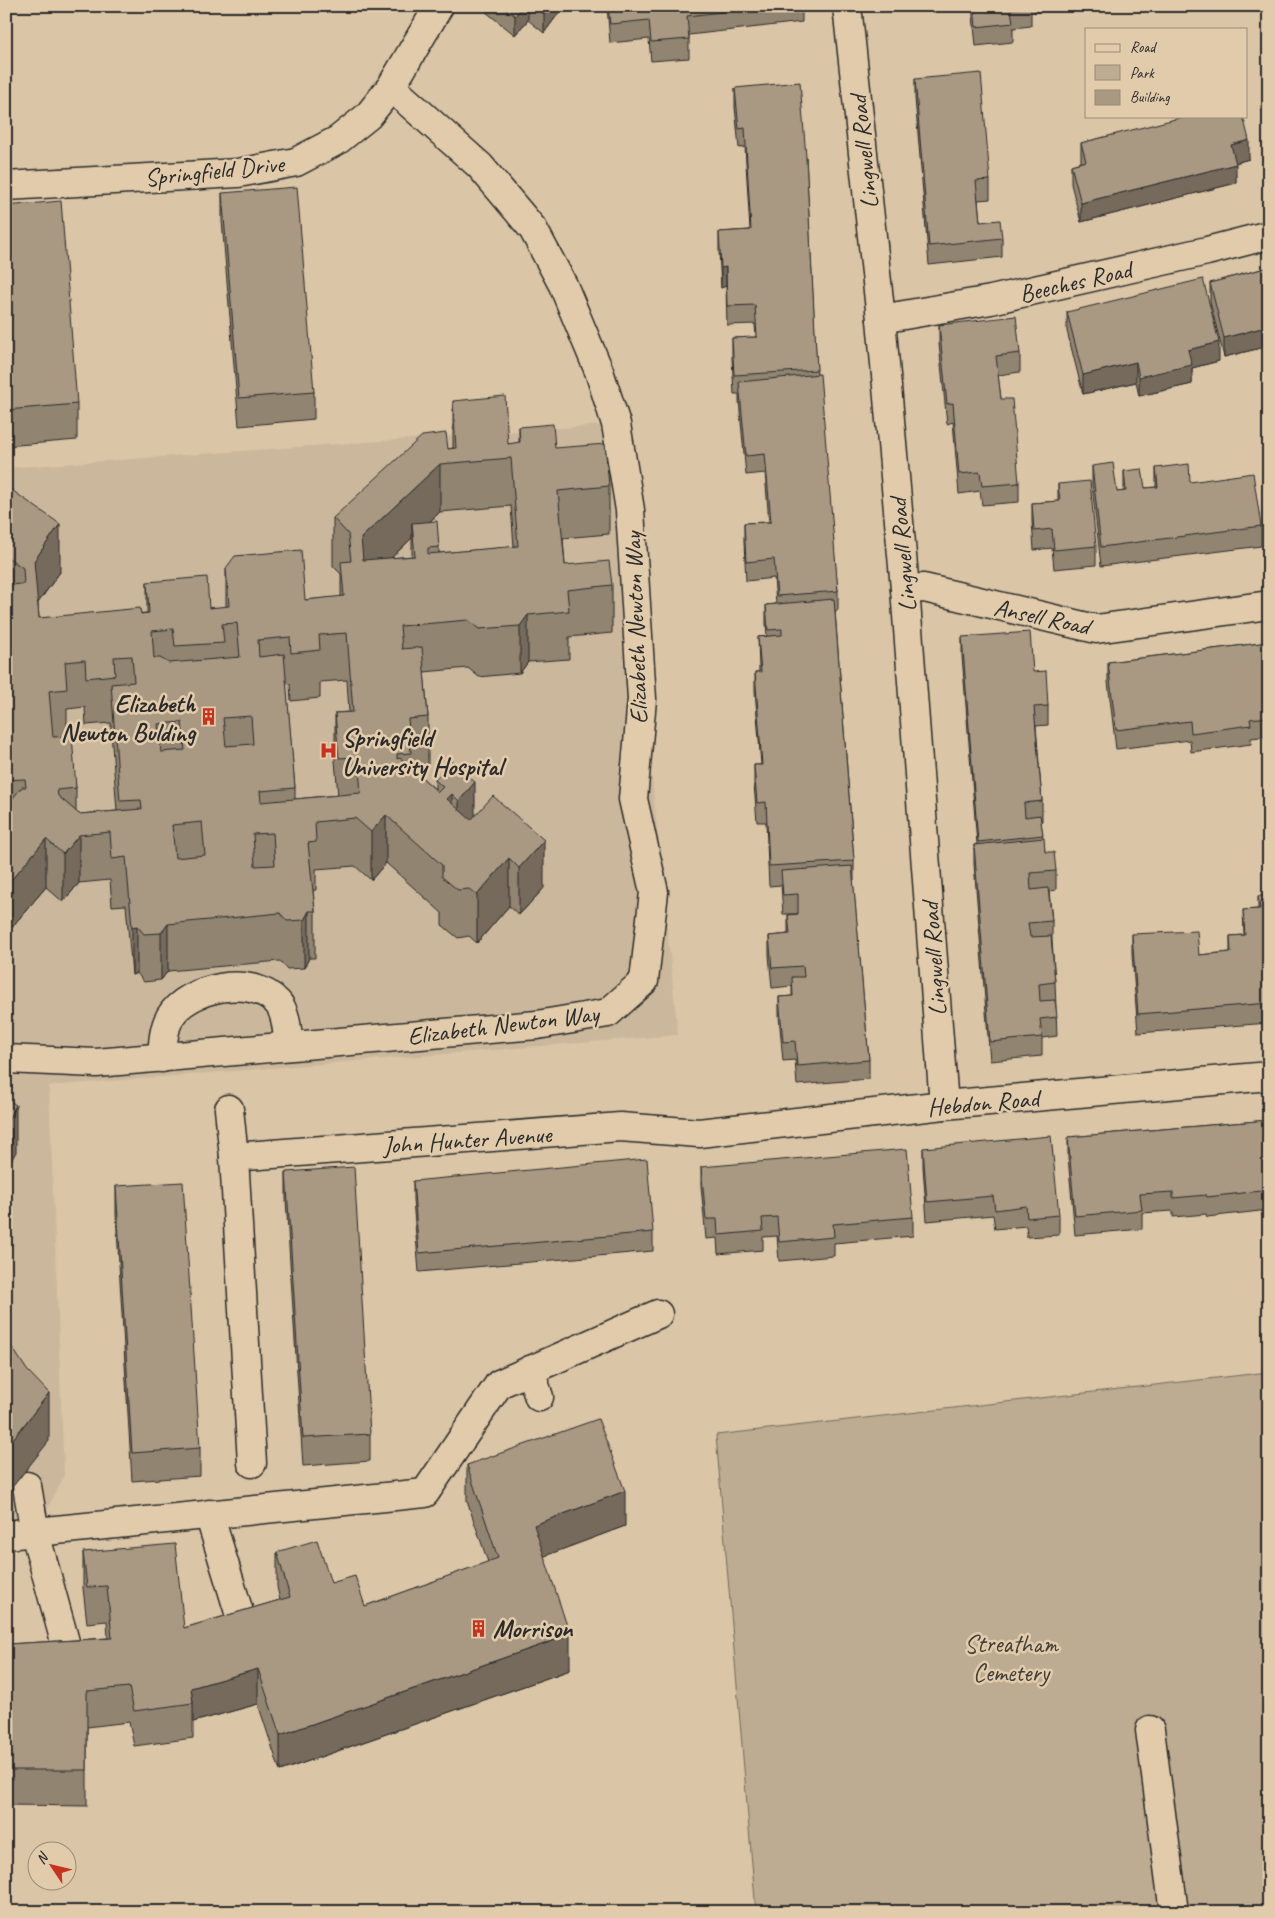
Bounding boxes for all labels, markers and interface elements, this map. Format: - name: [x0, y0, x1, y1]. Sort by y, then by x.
- legend: [1085, 28, 1248, 118]
- text: Road: [1130, 38, 1157, 57]
- text: Park: [1130, 64, 1155, 83]
- text: Building: [1130, 88, 1170, 107]
- street label: Lingwell Road: [842, 90, 886, 210]
- street label: Springfield Drive: [143, 148, 287, 194]
- street label: Beeches Road: [1016, 253, 1138, 310]
- street label: Lingwell Road: [882, 494, 924, 613]
- street label: Elizabeth Newton Way: [617, 529, 655, 725]
- street label: Ansell Road: [991, 591, 1097, 644]
- place label: Elizabeth Newton Bulding: [61, 688, 197, 749]
- building icon: Elizabeth Newton Bulding: [199, 707, 219, 727]
- place label: Springfield University Hospital: [342, 722, 507, 783]
- hospital icon: Springfield University Hospital: [318, 741, 338, 761]
- street label: Lingwell Road: [914, 898, 954, 1017]
- street label: Elizabeth Newton Way: [406, 997, 603, 1053]
- street label: Hebdon Road: [926, 1082, 1044, 1124]
- street label: John Hunter Avenue: [381, 1118, 554, 1162]
- place label: Morrison: [493, 1613, 574, 1645]
- building icon: Morrison: [469, 1618, 489, 1638]
- park label: Streatham Cemetery: [964, 1628, 1059, 1689]
- north arrow: [28, 1840, 78, 1890]
- text: N: [32, 1848, 53, 1867]

